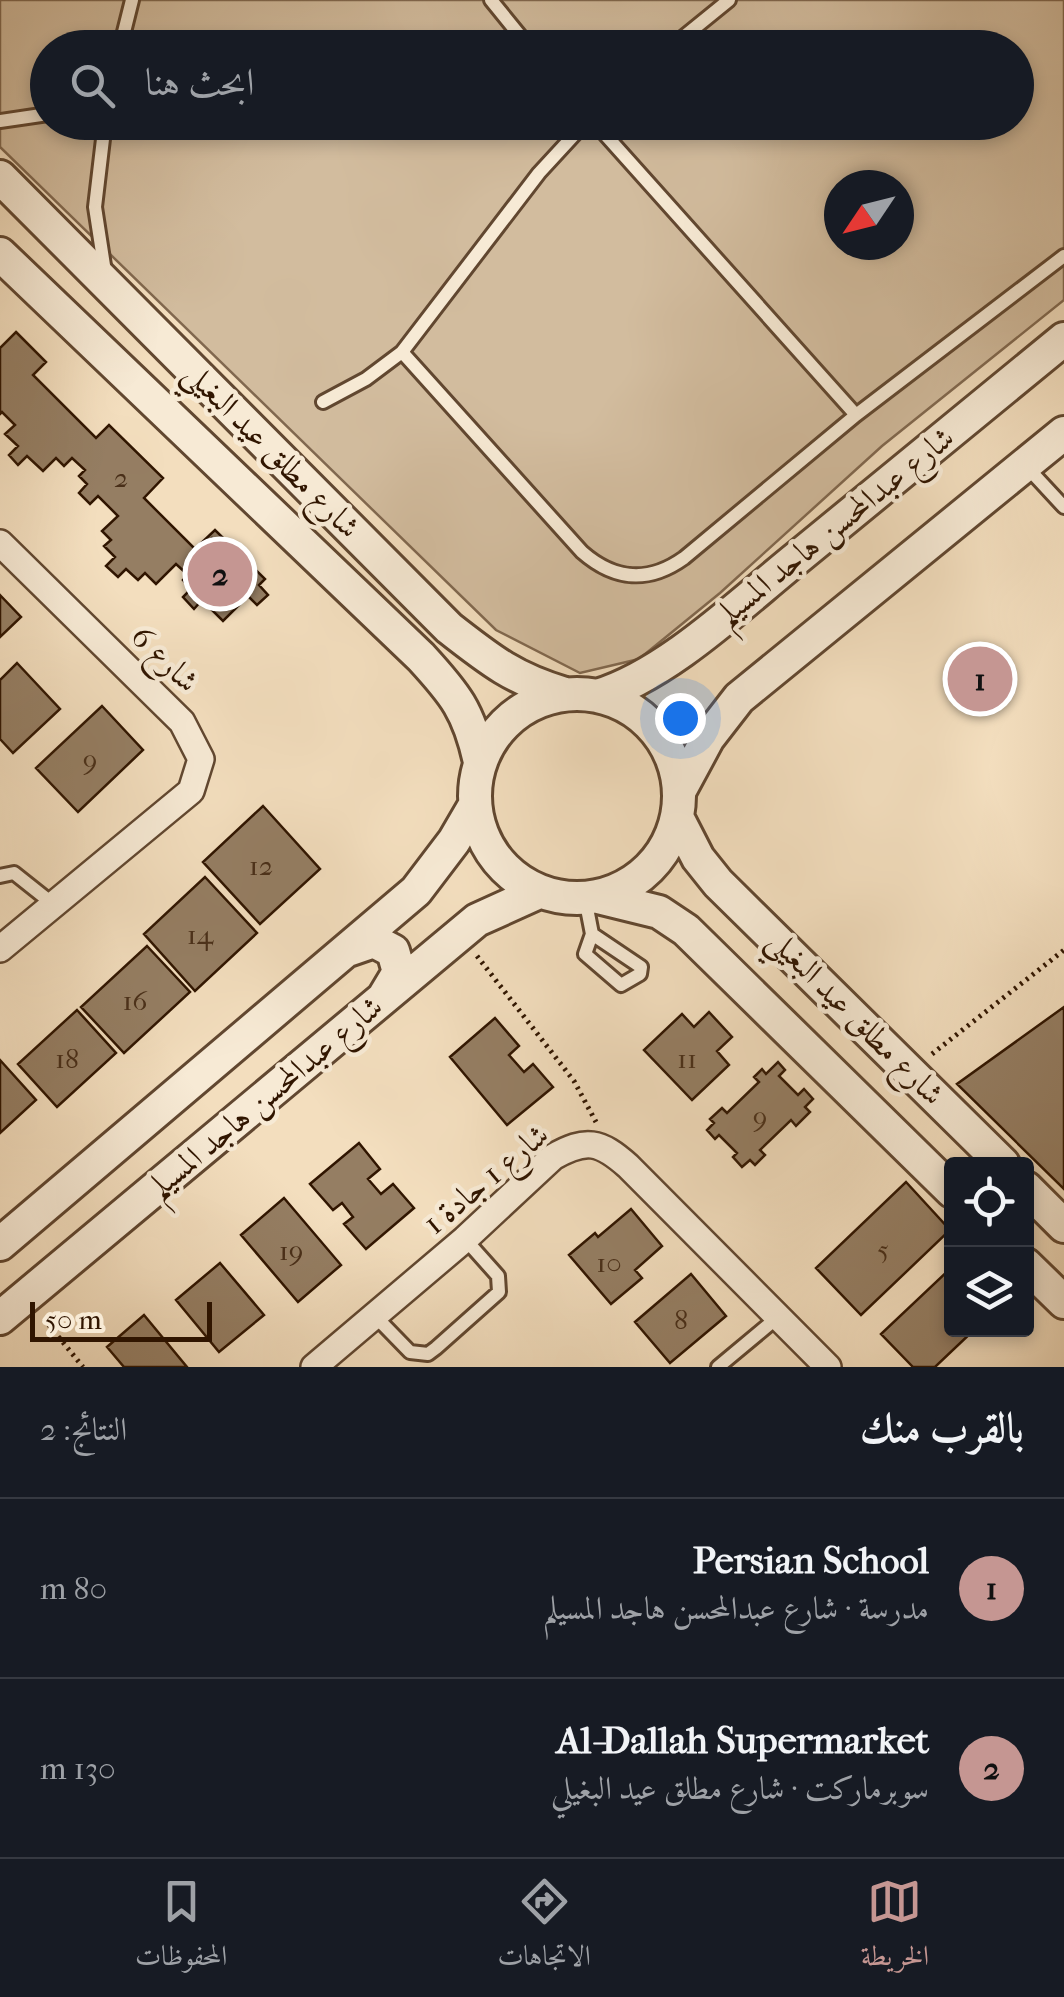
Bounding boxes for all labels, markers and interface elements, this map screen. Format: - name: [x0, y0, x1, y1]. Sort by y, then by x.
- search box: [30, 30, 1034, 140]
- icon: search: [65, 58, 120, 113]
- text: ابحث هنا: [145, 60, 255, 105]
- north arrow: [824, 170, 914, 260]
- street label: شارع مطلق عيد البغيلي: [168, 354, 368, 554]
- street label: شارع عبدالمحسن هاجد المسيلم: [709, 419, 970, 643]
- house number: 2: [114, 461, 128, 494]
- pin: 2: [188, 536, 252, 612]
- street label: شارع 6: [118, 618, 207, 706]
- pin: 1: [948, 642, 1012, 716]
- your location: [655, 693, 706, 744]
- house number: 9: [83, 743, 97, 776]
- house number: 12: [249, 849, 273, 882]
- house number: 14: [187, 918, 215, 951]
- street label: شارع مطلق عيد البغيلي: [752, 921, 952, 1121]
- house number: 16: [122, 984, 148, 1017]
- street label: شارع عبدالمحسن هاجد المسيلم: [140, 988, 398, 1216]
- house number: 18: [55, 1042, 79, 1075]
- house number: 11: [677, 1042, 697, 1075]
- house number: 9: [753, 1100, 767, 1133]
- street label: شارع 1 جادة 1: [416, 1116, 561, 1248]
- map controls: [944, 1157, 1034, 1337]
- button: locate: [944, 1157, 1034, 1247]
- house number: 5: [877, 1233, 889, 1266]
- house number: 19: [279, 1234, 303, 1267]
- house number: 10: [596, 1246, 622, 1279]
- button: layers: [944, 1247, 1034, 1337]
- scale bar: [30, 1297, 212, 1342]
- text: 50 m: [45, 1303, 102, 1336]
- house number: 8: [674, 1303, 688, 1336]
- text: بالقرب منك: [860, 1404, 1024, 1453]
- text: النتائج: 2: [40, 1411, 127, 1448]
- text: Persian School: [693, 1538, 929, 1583]
- text: 80 m: [40, 1570, 107, 1607]
- text: 1: [986, 1570, 997, 1607]
- text: مدرسة · شارع عبدالمحسن هاجد المسيلم: [543, 1590, 929, 1627]
- text: Al-Dallah Supermarket: [556, 1718, 929, 1763]
- text: 130 m: [40, 1750, 116, 1787]
- text: 2: [983, 1750, 1000, 1787]
- text: سوبرماركت · شارع مطلق عيد البغيلي: [551, 1770, 929, 1807]
- tab: المحفوظات: [135, 1874, 227, 1983]
- tab: الاتجاهات: [497, 1874, 591, 1983]
- tab: الخريطة: [861, 1874, 929, 1983]

